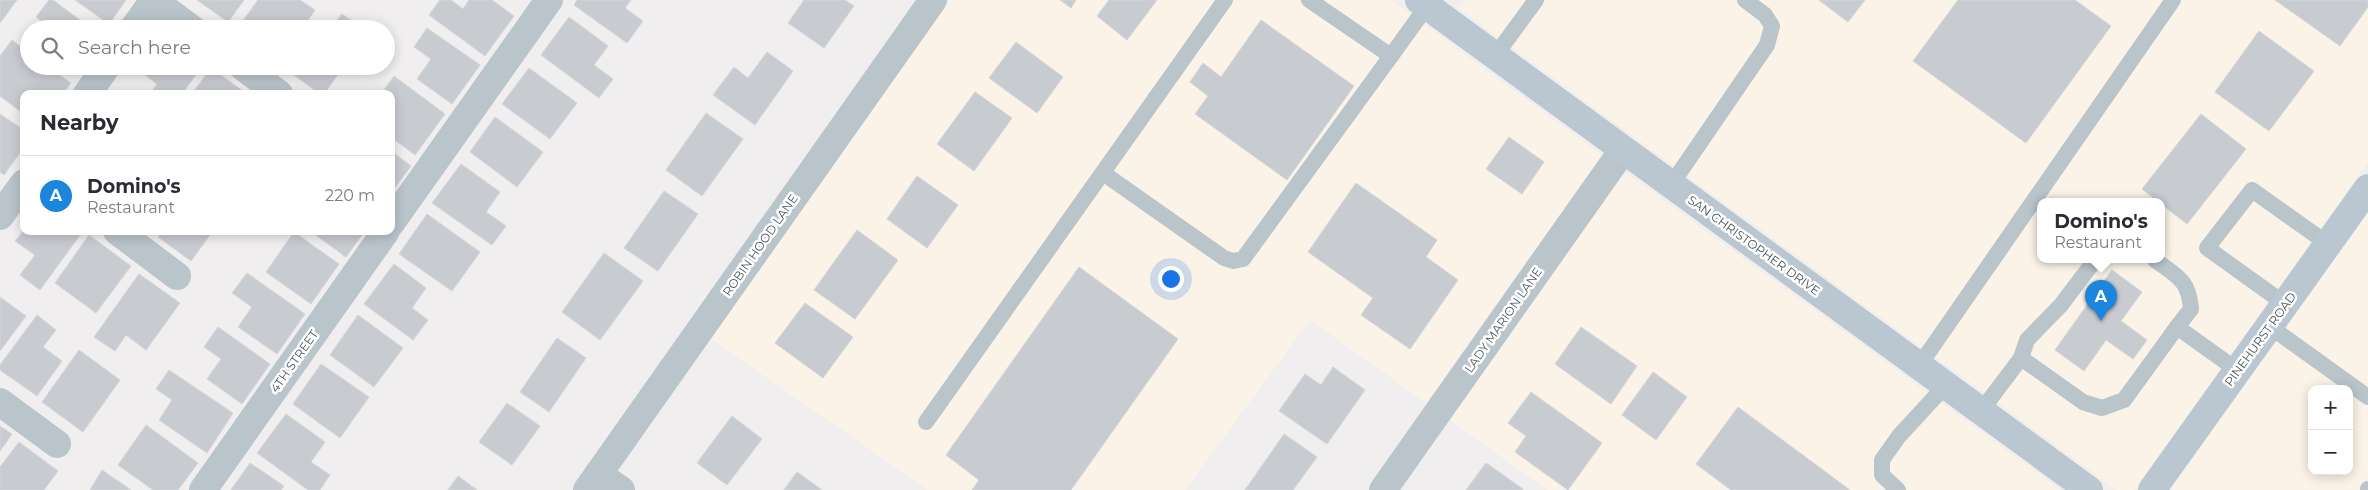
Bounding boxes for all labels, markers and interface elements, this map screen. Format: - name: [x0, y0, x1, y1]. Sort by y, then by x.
- search box: [20, 20, 395, 75]
- icon: search: [38, 34, 66, 62]
- text: Search here: [78, 36, 191, 59]
- text: Nearby: [40, 110, 119, 135]
- text: Domino's: [87, 175, 181, 198]
- text: A: [50, 186, 62, 205]
- text: 220 m: [325, 186, 375, 205]
- street label: ROBIN HOOD LANE: [719, 191, 801, 299]
- street label: SAN CHRISTOPHER DRIVE: [1685, 192, 1823, 298]
- text: Restaurant: [87, 198, 175, 217]
- popup: [2037, 198, 2165, 263]
- text: Domino's: [2054, 210, 2148, 233]
- text: Restaurant: [2054, 233, 2142, 252]
- street label: LADY MARION LANE: [1461, 265, 1545, 375]
- your location: [1158, 266, 1184, 292]
- pin: A: [2085, 280, 2117, 321]
- street label: PINEHURST ROAD: [2221, 289, 2299, 389]
- street label: 4TH STREET: [267, 327, 321, 395]
- map controls: [2308, 385, 2353, 475]
- button: +: [2308, 385, 2353, 430]
- button: −: [2308, 430, 2353, 475]

